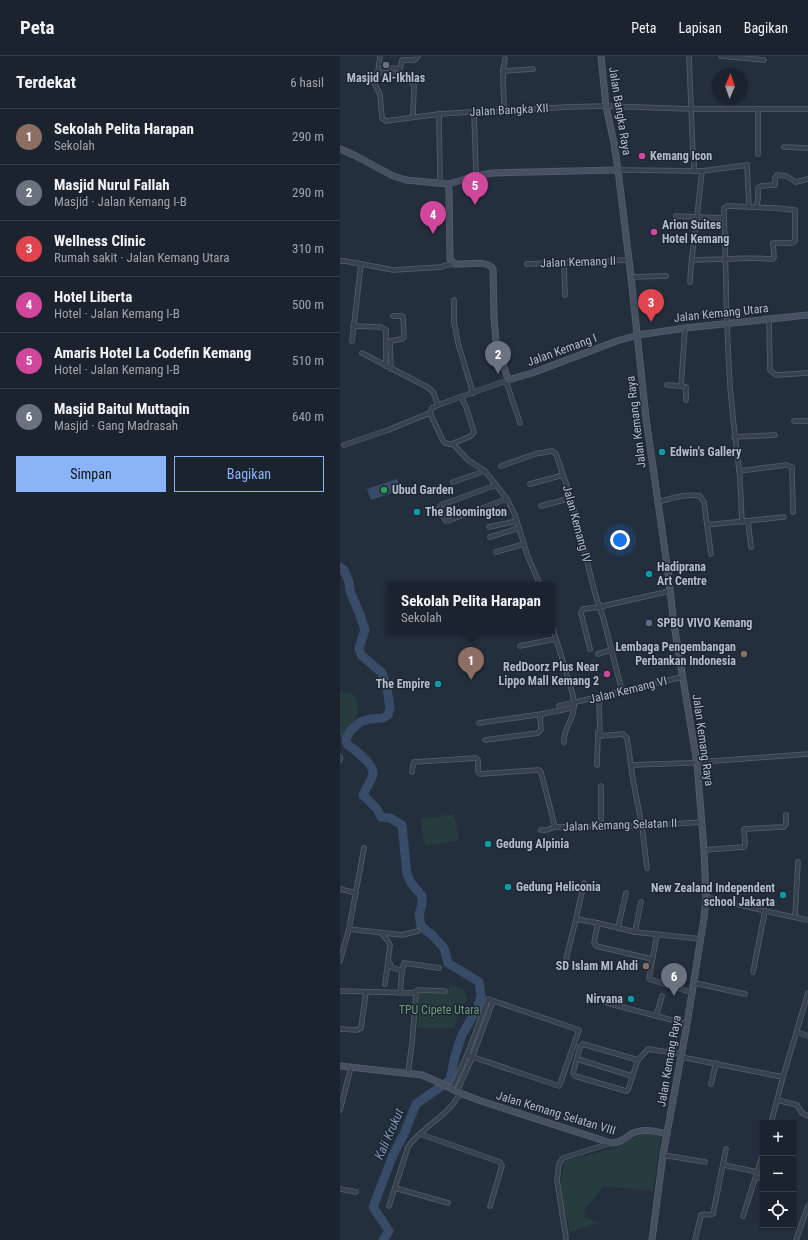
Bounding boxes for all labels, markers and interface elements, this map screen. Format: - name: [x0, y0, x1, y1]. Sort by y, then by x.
- text: Peta: [20, 16, 55, 39]
- text: Peta: [631, 20, 656, 36]
- text: Lapisan: [678, 20, 722, 36]
- text: Bagikan: [744, 20, 788, 36]
- marker: Masjid Al-Ikhlas: [381, 60, 391, 70]
- street label: Jalan Bangka Raya: [606, 66, 634, 156]
- north arrow: [712, 68, 748, 104]
- place label: Masjid Al-Ikhlas: [347, 71, 426, 85]
- text: Terdekat: [16, 72, 76, 92]
- text: 6 hasil: [290, 75, 324, 90]
- street label: Jalan Bangka XII: [469, 101, 549, 119]
- text: Sekolah Pelita Harapan: [54, 120, 194, 138]
- text: 1: [26, 129, 32, 144]
- text: 290 m: [292, 129, 324, 144]
- text: Sekolah: [54, 138, 95, 153]
- place label: Kemang Icon: [650, 149, 712, 163]
- marker: Kemang Icon: [637, 151, 647, 161]
- pin: 5: [462, 172, 488, 205]
- text: Masjid Nurul Fallah: [54, 176, 170, 194]
- text: 2: [26, 185, 32, 200]
- text: 290 m: [292, 185, 324, 200]
- text: Masjid · Jalan Kemang I-B: [54, 194, 187, 209]
- pin: 4: [420, 201, 446, 234]
- place label: Arion Suites Hotel Kemang: [662, 218, 729, 246]
- marker: Arion Suites Hotel Kemang: [649, 227, 659, 237]
- text: Wellness Clinic: [54, 232, 146, 250]
- text: 3: [26, 241, 32, 256]
- text: 310 m: [292, 241, 324, 256]
- text: Rumah sakit · Jalan Kemang Utara: [54, 250, 229, 265]
- street label: Jalan Kemang II: [540, 254, 616, 270]
- text: Hotel Liberta: [54, 288, 132, 306]
- pin: 3: [638, 289, 664, 322]
- text: 4: [26, 297, 32, 312]
- text: 500 m: [292, 297, 324, 312]
- street label: Jalan Kemang Utara: [673, 301, 769, 325]
- text: Hotel · Jalan Kemang I-B: [54, 306, 180, 321]
- street label: Jalan Kemang I: [525, 331, 599, 369]
- pin: 2: [485, 341, 511, 374]
- text: Amaris Hotel La Codefin Kemang: [54, 344, 251, 362]
- text: 5: [26, 353, 32, 368]
- text: 510 m: [292, 353, 324, 368]
- text: Hotel · Jalan Kemang I-B: [54, 362, 180, 377]
- street label: Jalan Kemang Raya: [623, 375, 649, 469]
- text: Masjid Baitul Muttaqin: [54, 400, 190, 418]
- text: 6: [26, 409, 32, 424]
- text: 640 m: [292, 409, 324, 424]
- text: Masjid · Gang Madrasah: [54, 418, 178, 433]
- place label: Edwin's Gallery: [670, 445, 742, 459]
- marker: Edwin's Gallery: [657, 447, 667, 457]
- button: Simpan: [16, 456, 166, 492]
- button: Bagikan: [174, 456, 324, 492]
- place label: Ubud Garden: [392, 483, 454, 497]
- street label: Jalan Kemang IV: [560, 484, 594, 565]
- marker: Ubud Garden: [379, 485, 389, 495]
- place label: The Bloomington: [425, 505, 507, 519]
- marker: The Bloomington: [412, 507, 422, 517]
- your location: [610, 530, 630, 550]
- place label: Hadiprana Art Centre: [657, 560, 707, 588]
- marker: Hadiprana Art Centre: [644, 569, 654, 579]
- popup: [387, 582, 555, 634]
- text: Sekolah Pelita Harapan: [401, 592, 541, 610]
- text: Sekolah: [401, 610, 442, 625]
- place label: SPBU VIVO Kemang: [657, 616, 752, 630]
- marker: SPBU VIVO Kemang: [644, 618, 654, 628]
- place label: Lembaga Pengembangan Perbankan Indonesia: [615, 640, 736, 668]
- pin: 1: [458, 647, 484, 680]
- marker: Lembaga Pengembangan Perbankan Indonesia: [739, 649, 749, 659]
- place label: RedDoorz Plus Near Lippo Mall Kemang 2: [498, 660, 599, 688]
- marker: RedDoorz Plus Near Lippo Mall Kemang 2: [602, 669, 612, 679]
- street label: Jalan Kemang VI: [588, 674, 668, 706]
- place label: The Empire: [376, 677, 430, 691]
- marker: The Empire: [433, 679, 443, 689]
- street label: Jalan Kemang Raya: [690, 693, 716, 787]
- street label: Jalan Kemang Selatan II: [563, 816, 677, 834]
- place label: Gedung Alpinia: [496, 837, 569, 851]
- marker: Gedung Alpinia: [483, 839, 493, 849]
- place label: Gedung Heliconia: [516, 880, 601, 894]
- place label: New Zealand Independent school Jakarta: [651, 881, 775, 909]
- marker: Gedung Heliconia: [503, 882, 513, 892]
- marker: New Zealand Independent school Jakarta: [778, 890, 788, 900]
- place label: SD Islam MI Ahdi: [556, 959, 638, 973]
- marker: SD Islam MI Ahdi: [641, 961, 651, 971]
- pin: 6: [661, 963, 687, 996]
- place label: Nirvana: [586, 992, 623, 1006]
- marker: Nirvana: [626, 994, 636, 1004]
- park label: TPU Cipete Utara: [399, 1003, 480, 1017]
- street label: Jalan Kemang Raya: [654, 1014, 684, 1108]
- street label: Jalan Kemang Selatan VIII: [495, 1088, 617, 1138]
- water label: Kali Krukut: [371, 1106, 407, 1162]
- map controls: [760, 1120, 796, 1228]
- button: +: [760, 1120, 796, 1156]
- button: −: [760, 1156, 796, 1192]
- button: locate: [760, 1192, 796, 1228]

